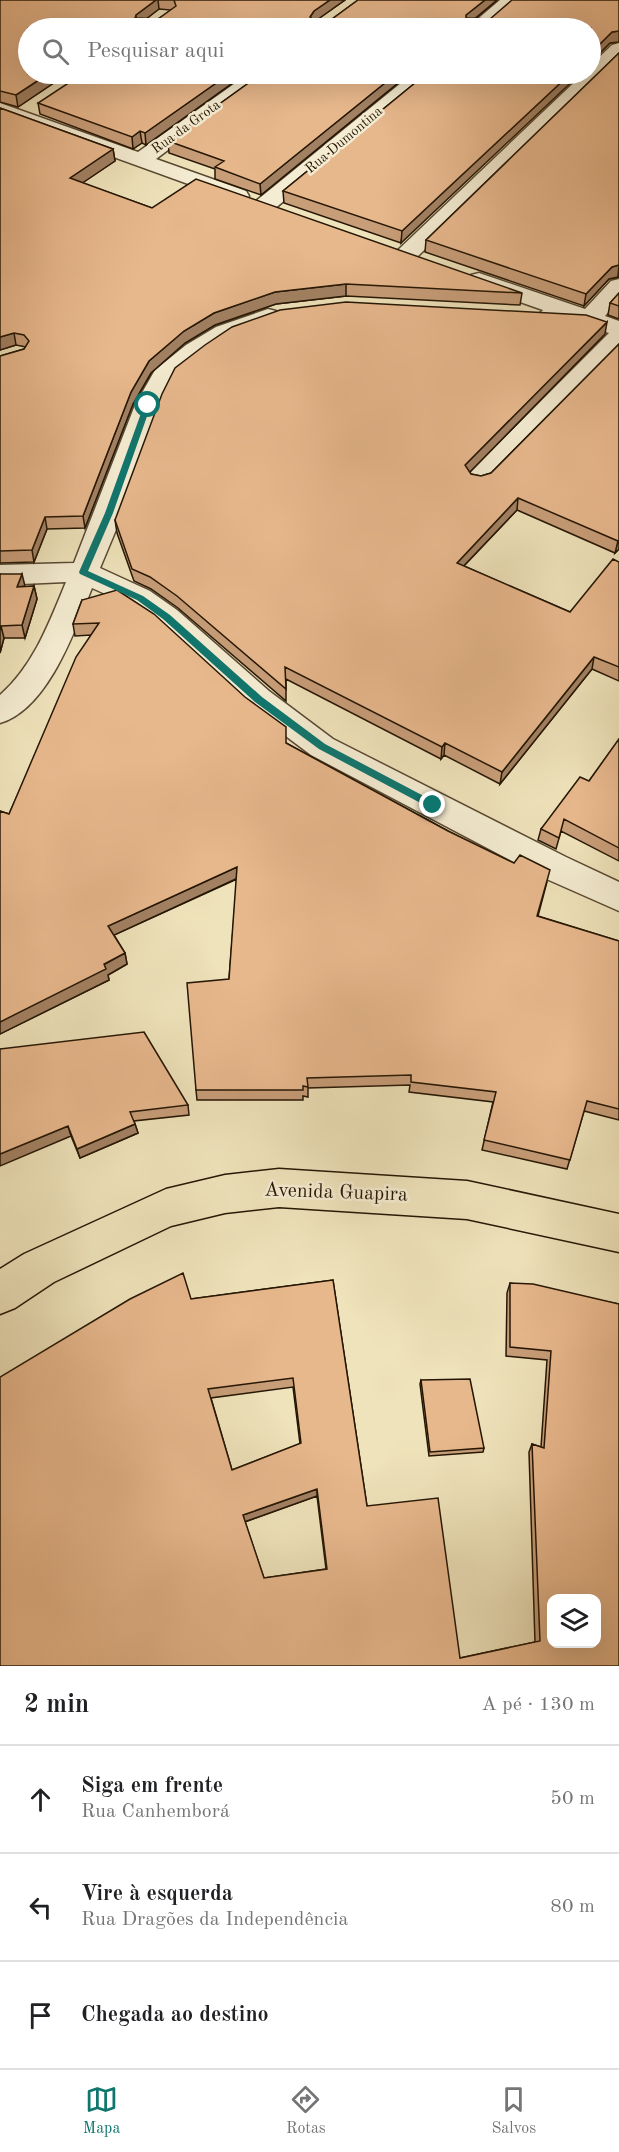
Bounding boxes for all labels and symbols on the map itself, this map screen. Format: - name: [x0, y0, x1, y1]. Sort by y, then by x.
- street label: Rua da Grota: [149, 97, 223, 156]
- street label: Rua Dumontina: [303, 104, 385, 176]
- route start: [134, 391, 160, 417]
- route end: [419, 791, 445, 817]
- street label: Avenida Guapira: [264, 1180, 408, 1206]

